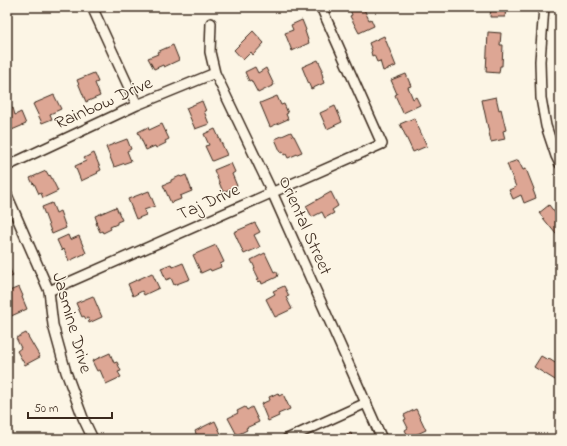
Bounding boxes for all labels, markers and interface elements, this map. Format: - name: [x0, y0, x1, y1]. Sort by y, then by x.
- street label: Rainbow Drive: [51, 70, 158, 137]
- street label: Oriental Street: [271, 172, 337, 280]
- street label: Taj Drive: [174, 177, 245, 228]
- street label: Jasmine Drive: [44, 269, 98, 377]
- scale bar: [28, 394, 112, 420]
- text: 50 m: [34, 400, 58, 418]

